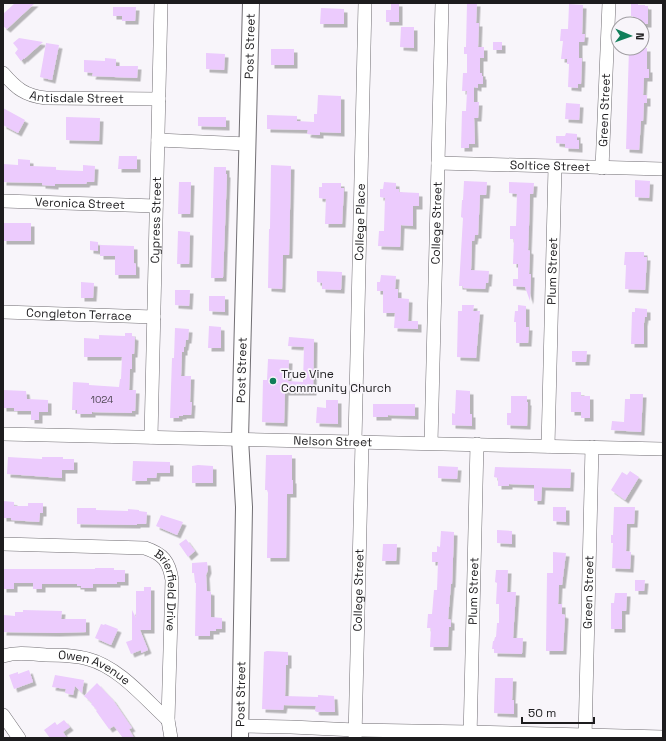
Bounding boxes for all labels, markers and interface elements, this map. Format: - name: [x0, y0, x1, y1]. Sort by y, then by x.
- street label: Post Street: [241, 13, 259, 79]
- north arrow: [610, 16, 650, 56]
- text: N: [633, 32, 647, 40]
- street label: Green Street: [595, 73, 614, 147]
- street label: Antisdale Street: [28, 87, 124, 107]
- street label: Soltice Street: [510, 157, 590, 175]
- street label: Cypress Street: [147, 177, 165, 264]
- street label: College Street: [427, 181, 446, 265]
- street label: College Place: [351, 183, 369, 261]
- street label: Veronica Street: [35, 194, 125, 213]
- street label: Plum Street: [544, 237, 561, 305]
- street label: Congleton Terrace: [26, 305, 132, 324]
- street label: Post Street: [233, 337, 251, 403]
- place label: True Vine Community Church: [281, 366, 391, 396]
- marker: True Vine Community Church: [268, 376, 278, 386]
- house number: 1024: [91, 393, 113, 406]
- street label: Nelson Street: [293, 433, 373, 450]
- street label: Brierfield Drive: [151, 546, 180, 632]
- street label: College Street: [350, 548, 367, 632]
- street label: Green Street: [580, 555, 597, 629]
- street label: Plum Street: [465, 557, 482, 625]
- street label: Owen Avenue: [58, 647, 134, 689]
- street label: Post Street: [232, 661, 249, 727]
- scale bar: [522, 699, 594, 725]
- text: 50 m: [528, 705, 556, 721]

